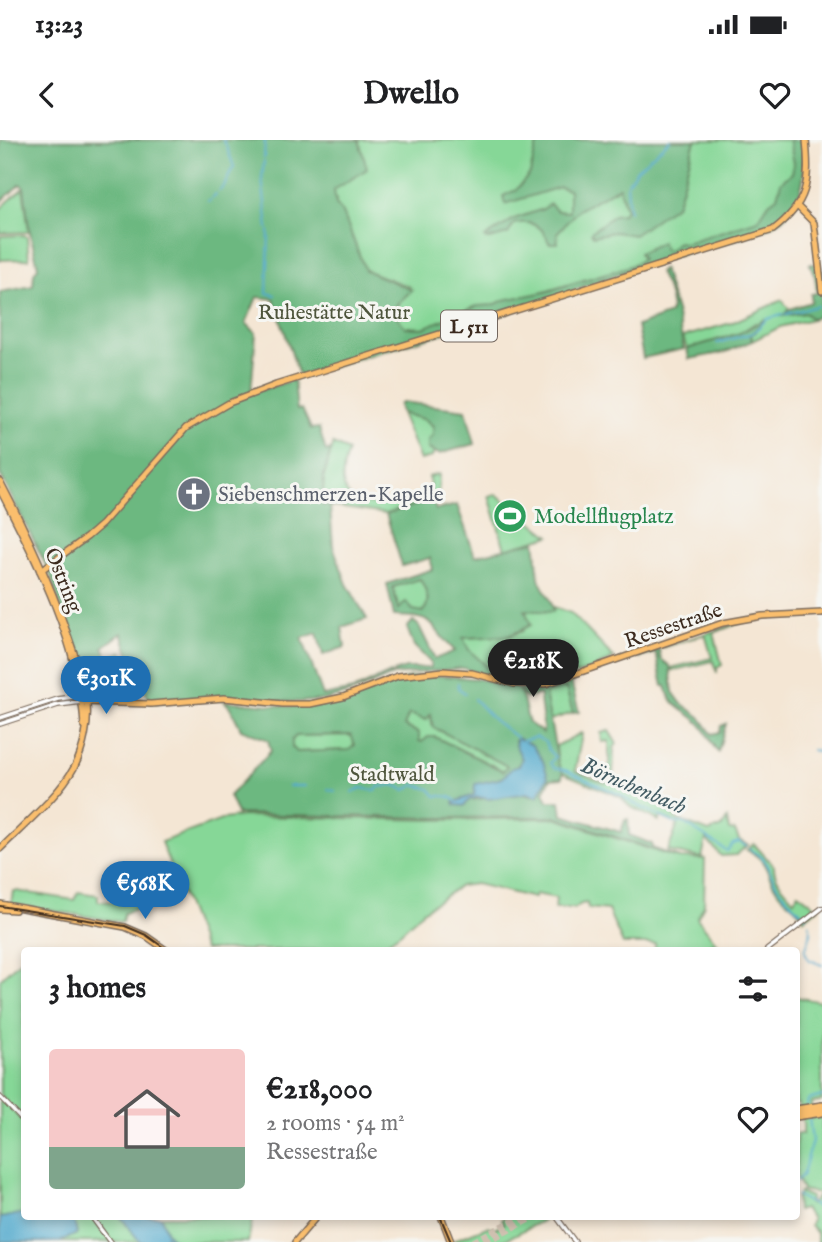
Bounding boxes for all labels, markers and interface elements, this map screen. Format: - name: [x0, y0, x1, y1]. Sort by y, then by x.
- text: 13:23: [35, 8, 83, 41]
- text: Dwello: [363, 74, 459, 115]
- icon: back: [28, 76, 66, 114]
- icon: heart: [756, 76, 794, 114]
- park label: Ruhestätte Natur: [258, 300, 410, 327]
- road number: L 511: [441, 310, 497, 342]
- church icon: Siebenschmerzen-Kapelle: [175, 475, 213, 513]
- place label: Siebenschmerzen-Kapelle: [218, 482, 444, 509]
- sports icon: Modellflugplatz: [491, 497, 529, 535]
- place label: Modellflugplatz: [534, 504, 674, 531]
- street label: Ostring: [37, 544, 88, 618]
- street label: Ressestraße: [621, 597, 726, 656]
- pin: €218K: [484, 640, 582, 699]
- text: €218K: [504, 647, 562, 676]
- pin: €301K: [57, 656, 155, 716]
- text: €301K: [77, 664, 135, 693]
- water label: Börnchenbach: [576, 751, 691, 822]
- park label: Stadtwald: [349, 762, 435, 789]
- pin: €568K: [96, 862, 194, 921]
- text: €568K: [116, 869, 174, 898]
- text: 3 homes: [49, 970, 146, 1008]
- icon: filters: [734, 970, 772, 1008]
- text: €218,000: [266, 1071, 373, 1109]
- icon: home: [105, 1077, 189, 1161]
- icon: heart: [734, 1100, 772, 1138]
- text: 2 rooms · 54 m²: [266, 1109, 405, 1138]
- text: Ressestraße: [266, 1138, 377, 1167]

